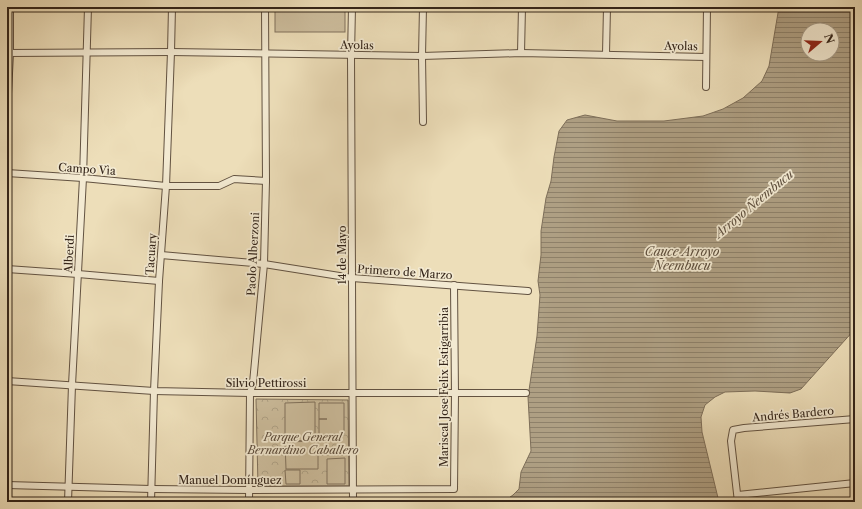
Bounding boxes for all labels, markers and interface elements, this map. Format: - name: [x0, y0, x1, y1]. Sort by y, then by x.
- north arrow: [800, 22, 840, 62]
- text: N: [821, 32, 838, 46]
- street label: Ayolas: [339, 38, 374, 52]
- street label: Ayolas: [663, 39, 698, 53]
- street label: Campo Vìa: [58, 160, 116, 178]
- water label: Arroyo Ñeembucu: [710, 166, 797, 242]
- street label: Paolo Alberzoni: [244, 211, 262, 296]
- street label: 14 de Mayo: [335, 225, 349, 284]
- street label: Tacuary: [143, 232, 160, 275]
- street label: Alberdi: [61, 234, 77, 275]
- water label: Cauce Arroyo Ñeembucu: [645, 244, 720, 273]
- street label: Primero de Marzo: [357, 262, 453, 282]
- street label: Mariscal Jose Felix Estigarribia: [437, 307, 451, 467]
- street label: Silvio Pettirossi: [226, 376, 307, 390]
- street label: Andrés Bardero: [750, 403, 835, 425]
- park label: Parque General Bernardino Caballero: [247, 430, 358, 457]
- street label: Manuel Domínguez: [178, 473, 282, 487]

